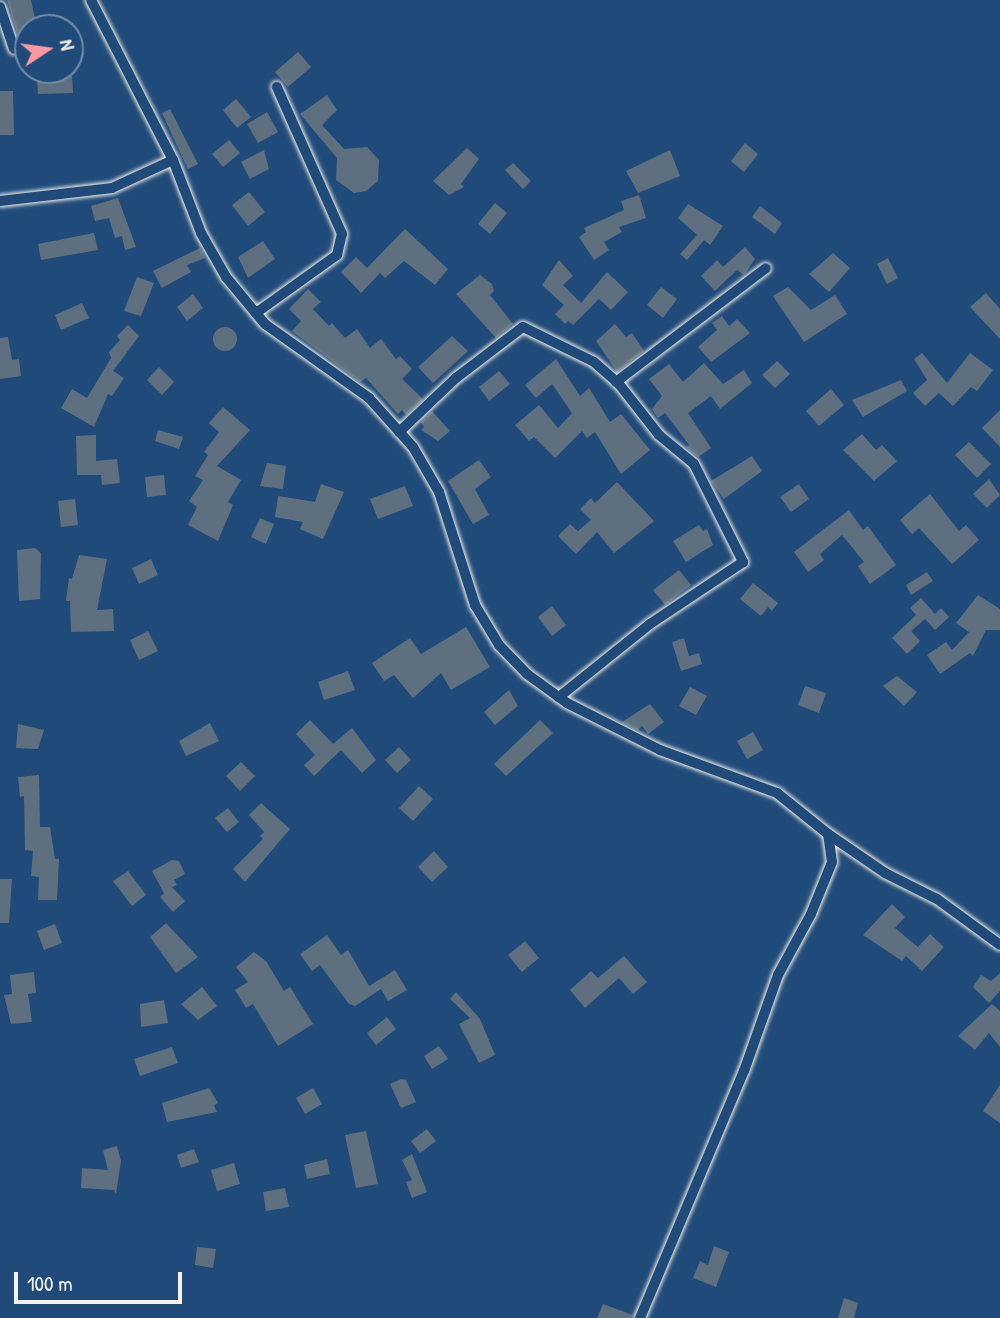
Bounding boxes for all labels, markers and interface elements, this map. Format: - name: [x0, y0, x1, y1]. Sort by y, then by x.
- north arrow: [14, 14, 84, 84]
- text: N: [54, 37, 81, 53]
- scale bar: [18, 1258, 186, 1302]
- text: 100 m: [27, 1269, 73, 1298]

